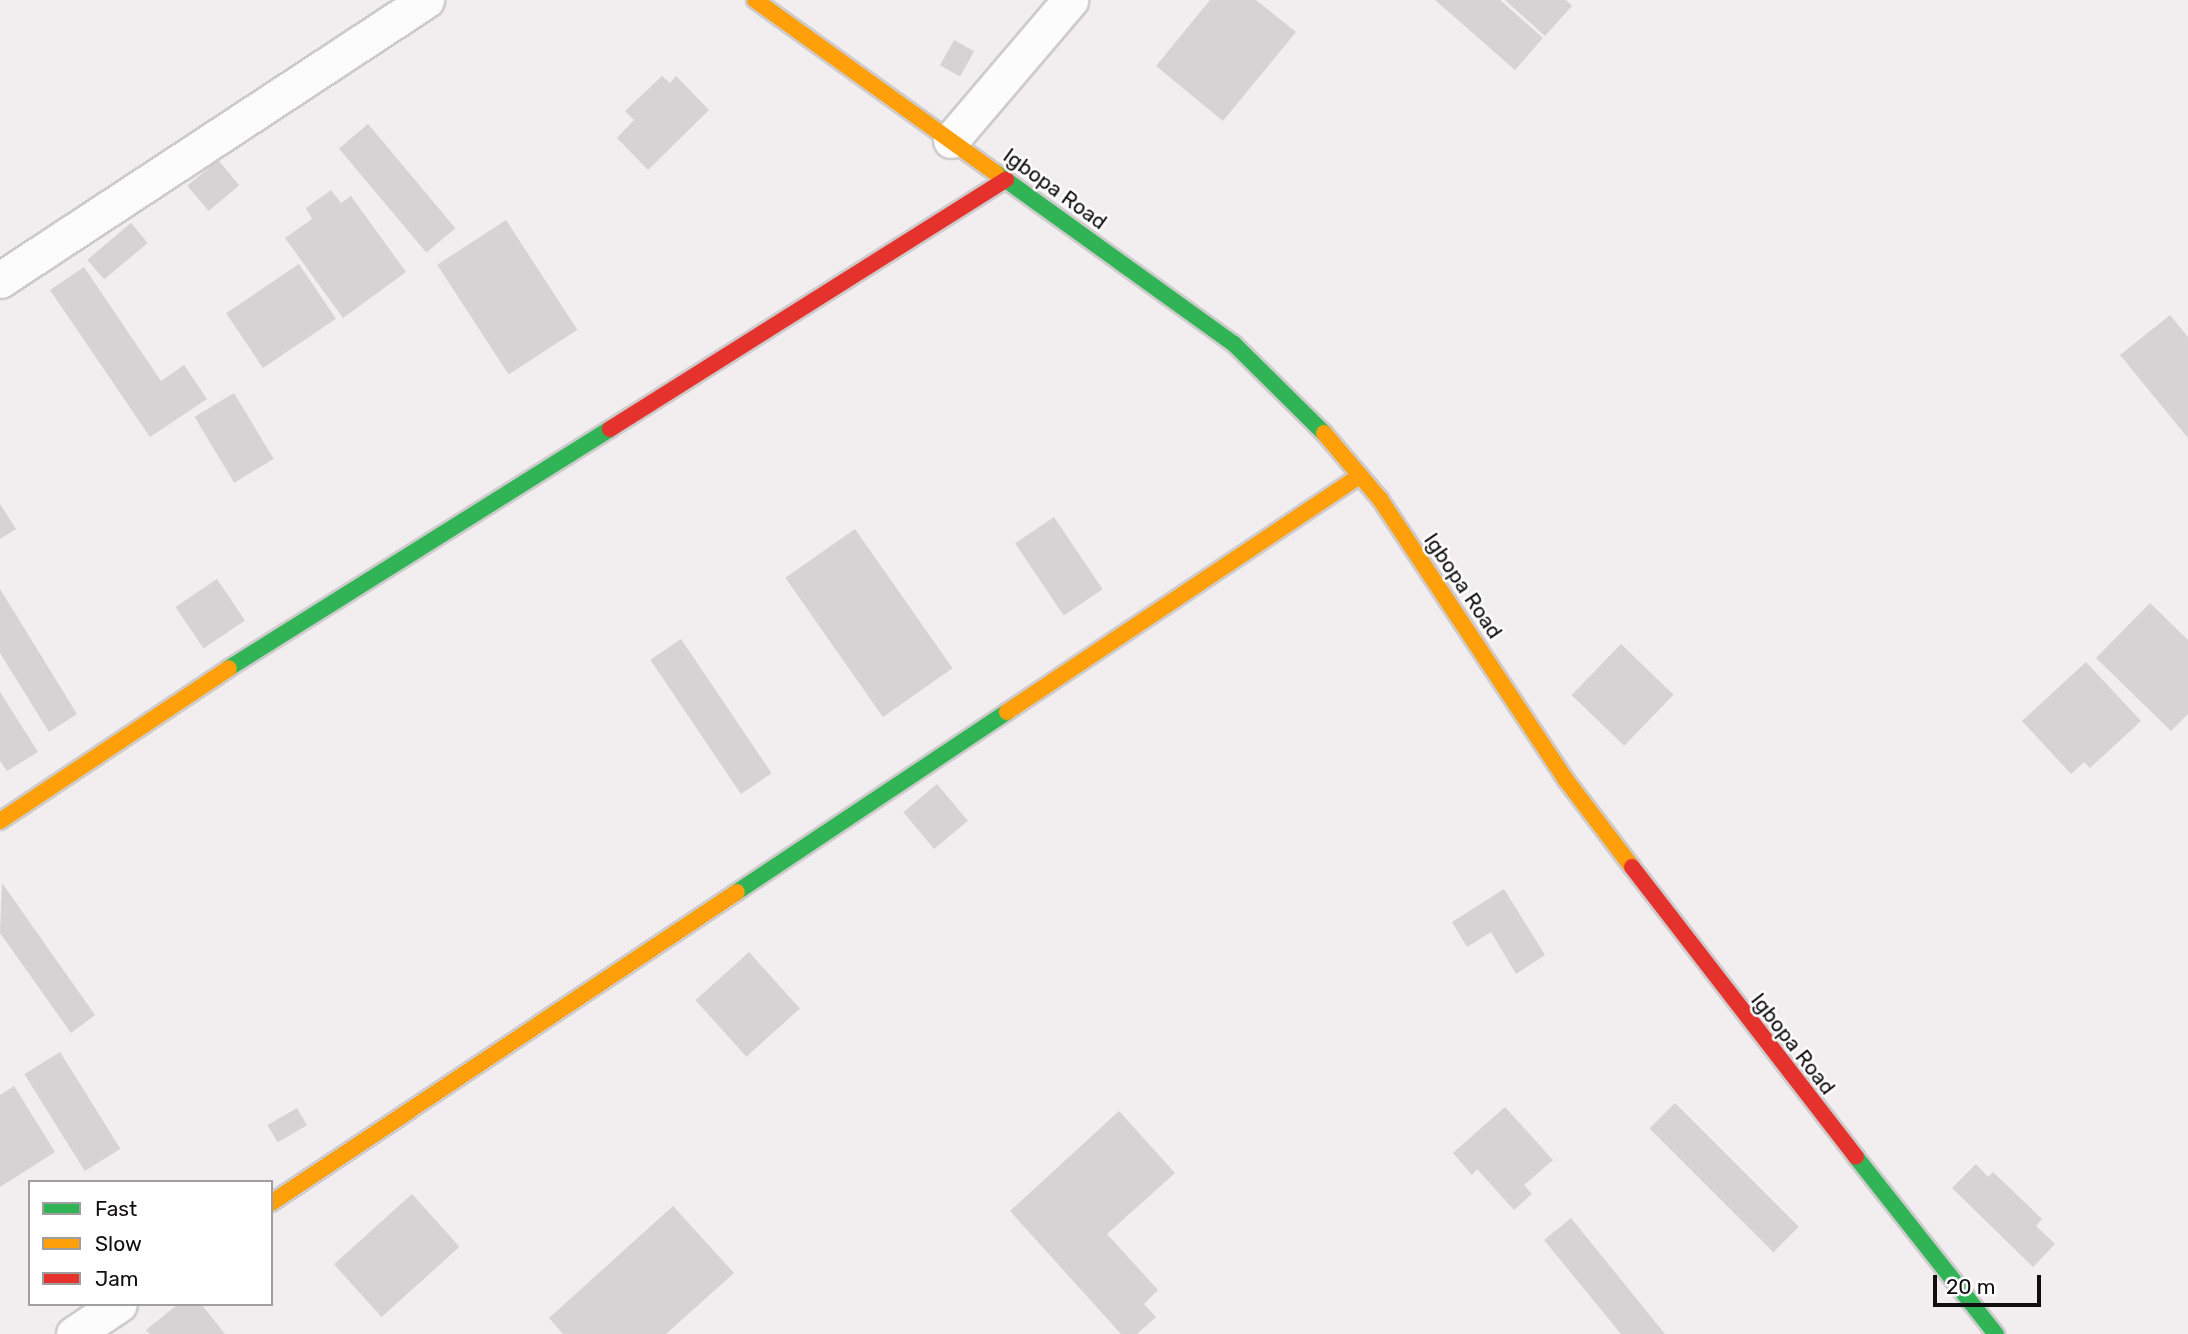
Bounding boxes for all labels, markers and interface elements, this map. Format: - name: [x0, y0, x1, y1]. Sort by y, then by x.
- street label: Igbopa Road: [998, 143, 1112, 235]
- street label: Igbopa Road: [1418, 528, 1508, 644]
- street label: Igbopa Road: [1746, 988, 1840, 1100]
- legend: [28, 1180, 273, 1306]
- text: Fast: [95, 1196, 137, 1221]
- text: Slow: [95, 1231, 142, 1256]
- scale bar: [1936, 1260, 2044, 1304]
- text: Jam: [95, 1266, 139, 1291]
- text: 20 m: [1946, 1274, 1995, 1299]

